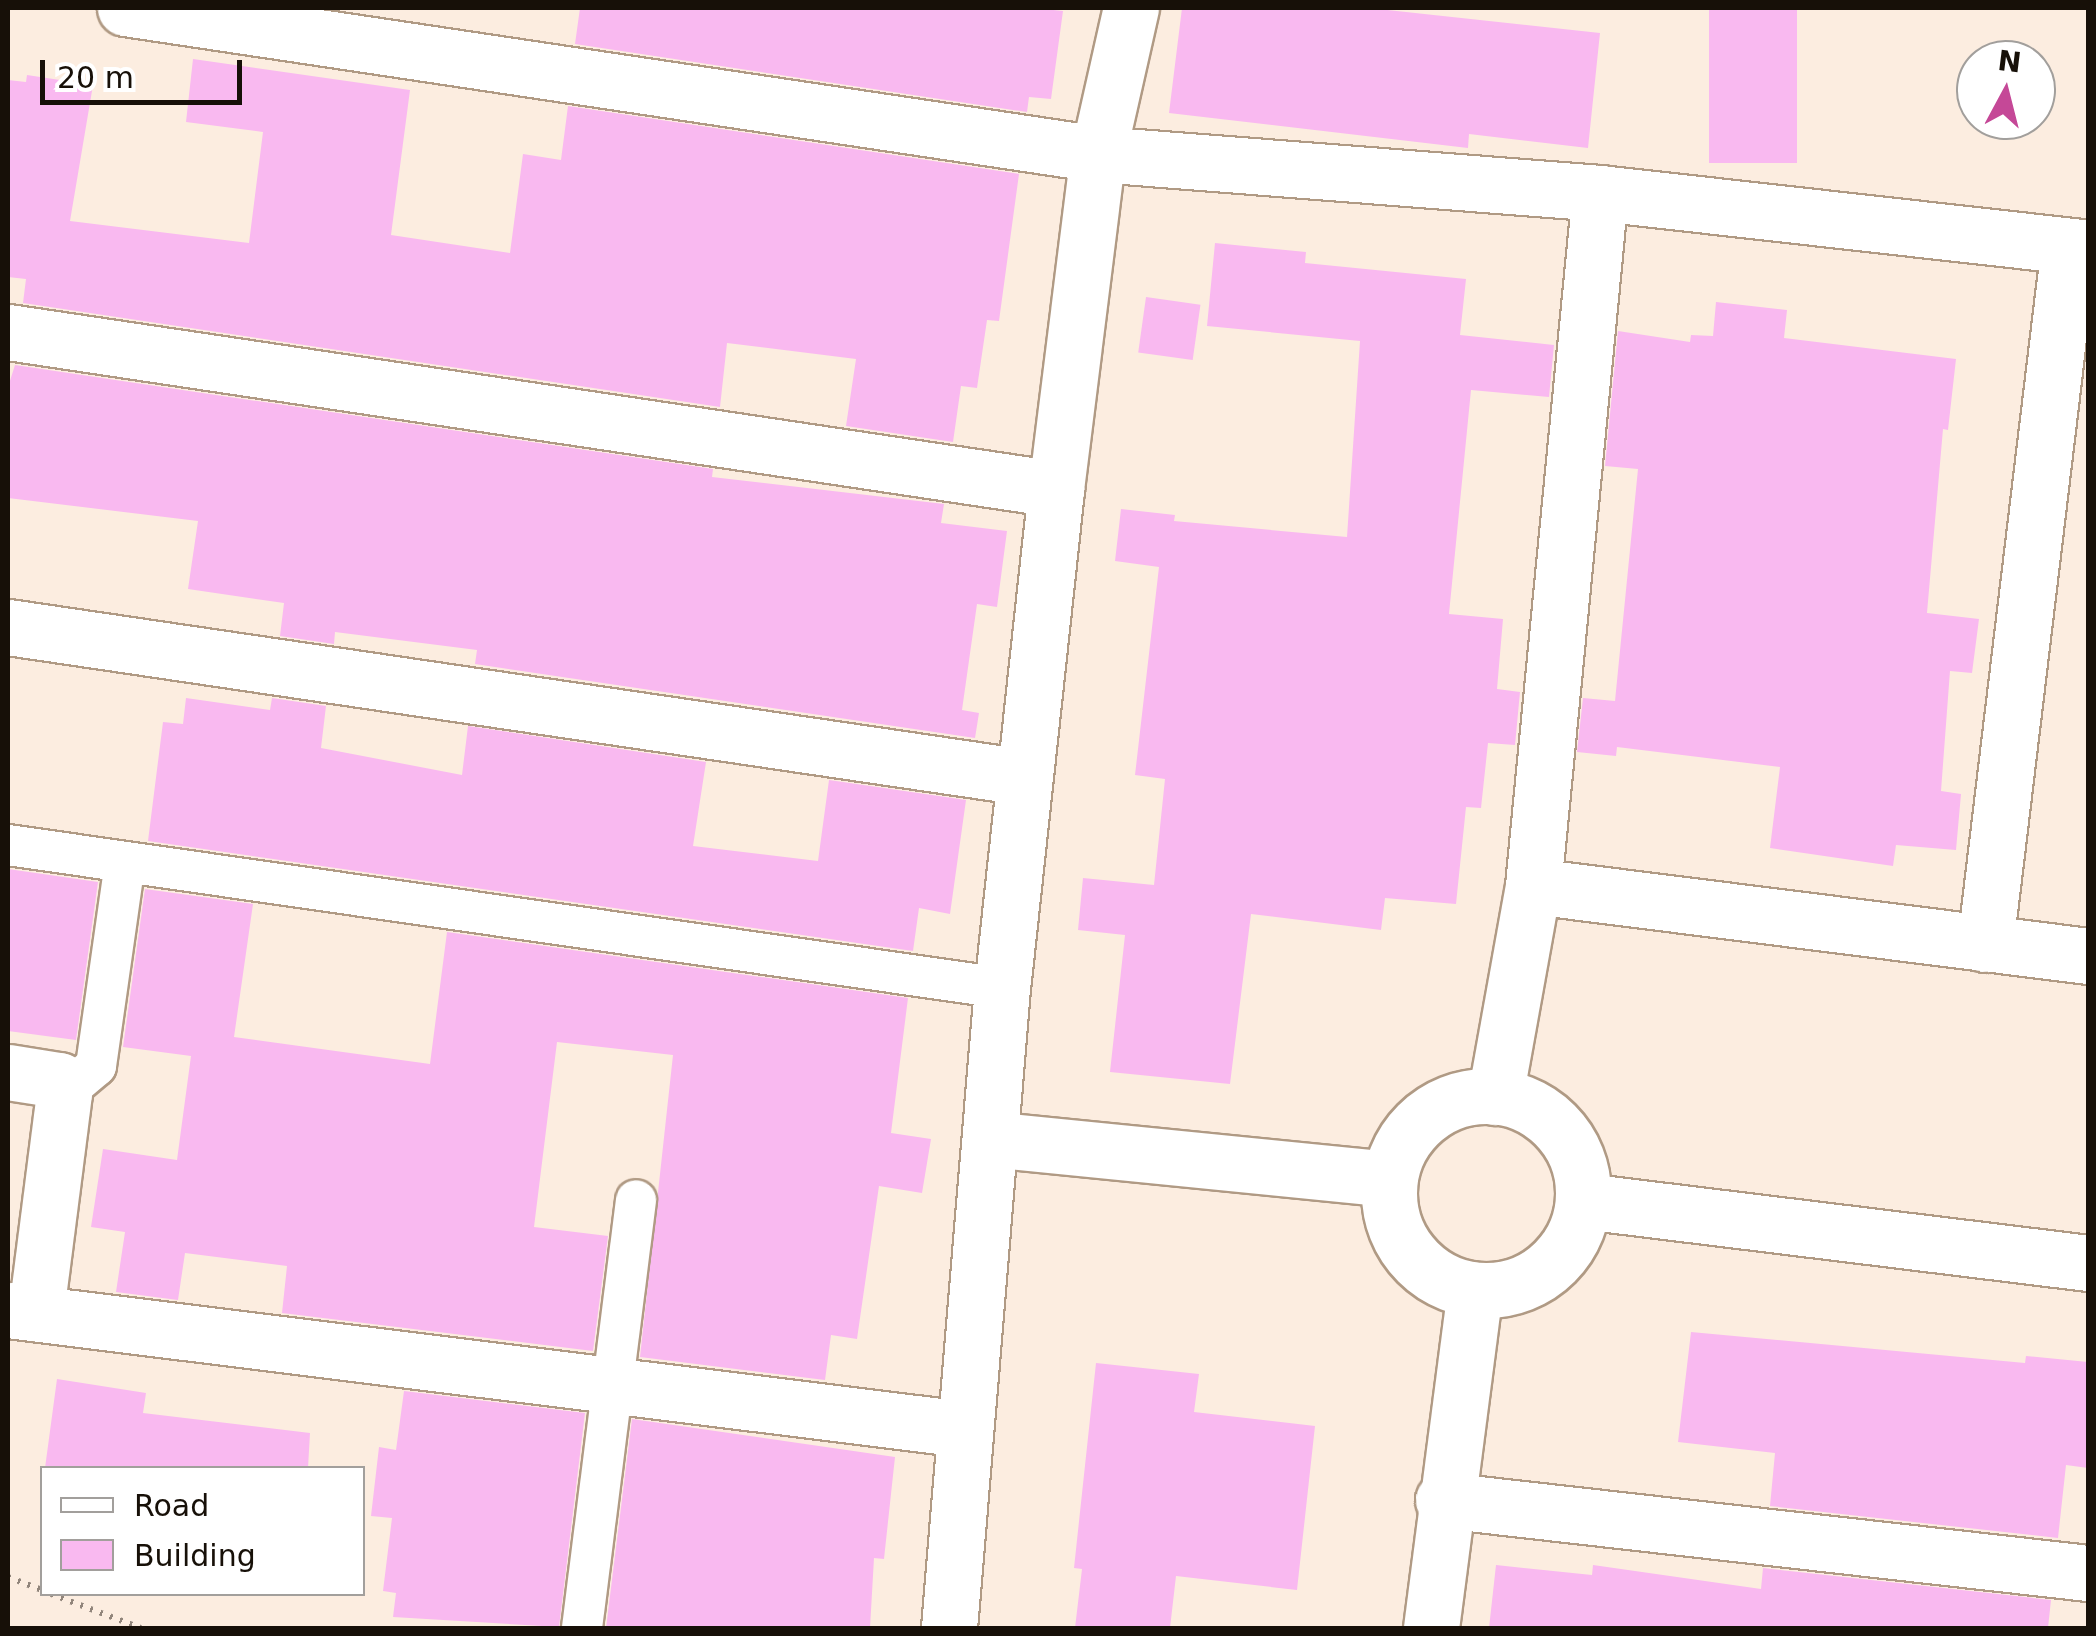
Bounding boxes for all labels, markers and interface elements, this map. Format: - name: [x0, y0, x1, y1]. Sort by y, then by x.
- scale bar: [45, 40, 248, 102]
- north arrow: [1956, 40, 2056, 140]
- text: N: [1996, 44, 2023, 80]
- text: 20 m: [57, 60, 134, 95]
- legend: [40, 1466, 365, 1596]
- text: Road: [134, 1488, 209, 1523]
- text: Building: [134, 1538, 256, 1573]

